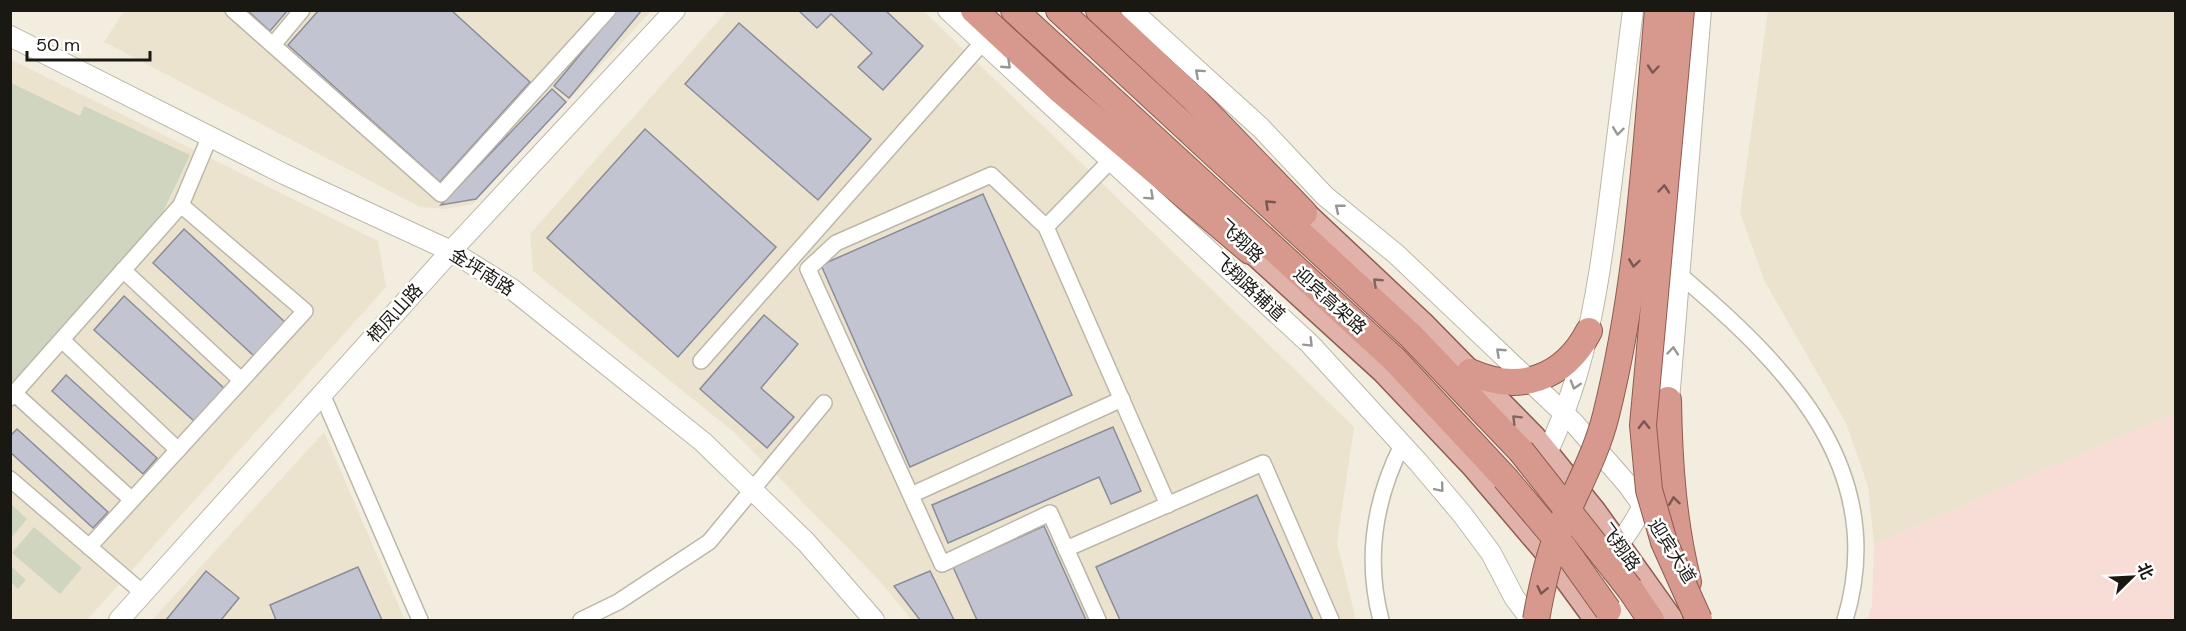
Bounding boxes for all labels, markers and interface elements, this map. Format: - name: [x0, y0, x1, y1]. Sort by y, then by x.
- scale bar: [27, 24, 150, 62]
- text: 50 m: [36, 33, 80, 57]
- one-way arrow: [1000, 58, 1010, 69]
- one-way arrow: [1647, 64, 1660, 73]
- one-way arrow: [1195, 69, 1206, 80]
- one-way arrow: [1612, 126, 1625, 136]
- one-way arrow: [1657, 184, 1670, 193]
- one-way arrow: [1144, 189, 1154, 200]
- one-way arrow: [1266, 201, 1277, 212]
- one-way arrow: [1335, 204, 1346, 215]
- street label: 飞翔路: [1213, 214, 1269, 268]
- street label: 金坪南路: [445, 243, 519, 301]
- street label: 飞翔路辅道: [1208, 248, 1290, 326]
- one-way arrow: [1629, 258, 1641, 267]
- street label: 迎宾高架路: [1289, 262, 1371, 340]
- street label: 栖凤山路: [362, 278, 428, 348]
- one-way arrow: [1374, 278, 1385, 289]
- one-way arrow: [1301, 336, 1312, 347]
- one-way arrow: [1666, 346, 1679, 356]
- one-way arrow: [1496, 348, 1506, 359]
- one-way arrow: [1570, 379, 1582, 390]
- one-way arrow: [1512, 415, 1523, 426]
- one-way arrow: [1638, 420, 1650, 429]
- one-way arrow: [1433, 481, 1444, 492]
- one-way arrow: [1668, 497, 1680, 506]
- street label: 迎宾大道: [1643, 514, 1701, 588]
- street label: 飞翔路: [1594, 518, 1646, 576]
- north arrow: [2102, 547, 2162, 607]
- text: 北: [2132, 560, 2158, 583]
- one-way arrow: [1536, 585, 1549, 595]

